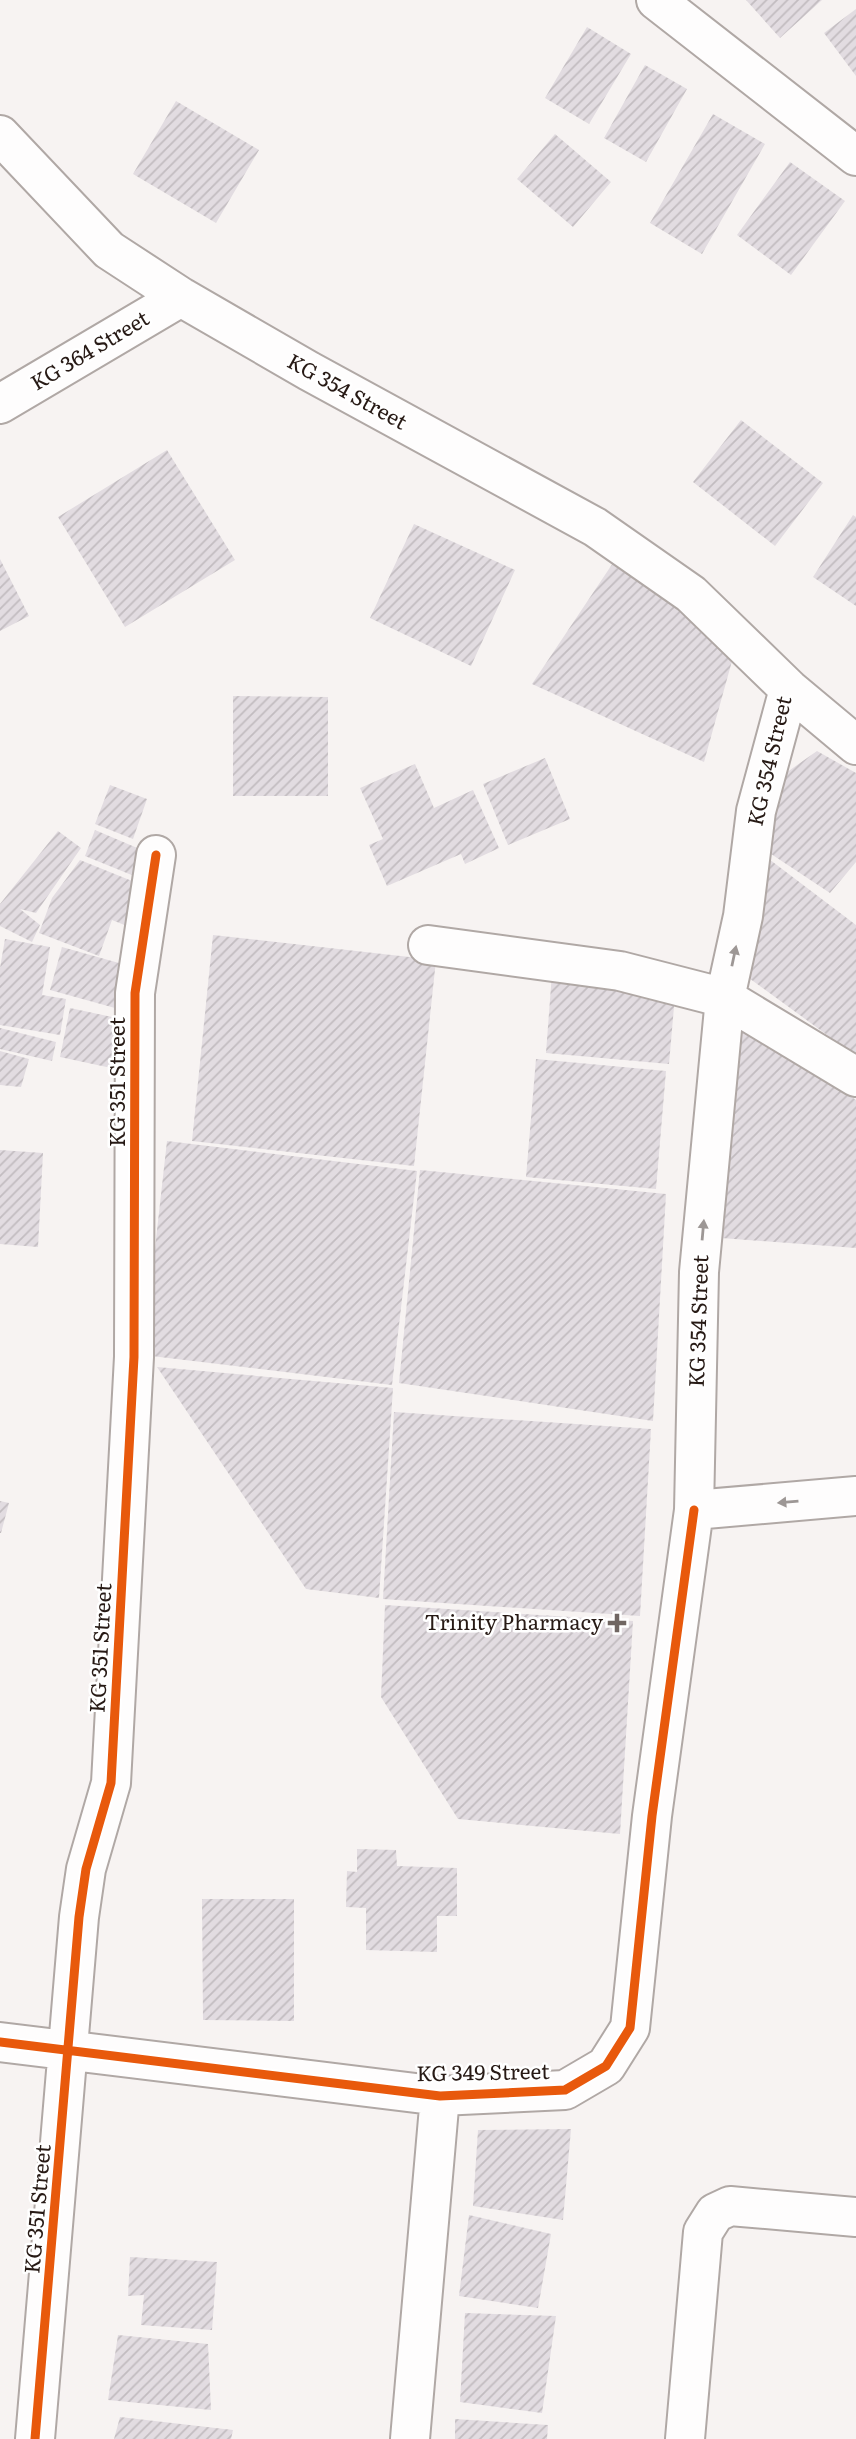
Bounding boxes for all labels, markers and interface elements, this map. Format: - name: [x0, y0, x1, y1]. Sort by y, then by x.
- street label: KG 364 Street: [24, 301, 154, 397]
- street label: KG 354 Street: [283, 344, 414, 436]
- street label: KG 354 Street: [738, 692, 798, 829]
- one-way arrow: [729, 945, 740, 967]
- street label: KG 351 Street: [100, 1017, 131, 1147]
- one-way arrow: [698, 1219, 709, 1241]
- street label: KG 354 Street: [679, 1254, 714, 1388]
- one-way arrow: [777, 1497, 799, 1508]
- street label: KG 351 Street: [80, 1582, 117, 1713]
- place label: Trinity Pharmacy: [424, 1605, 604, 1636]
- marker: Trinity Pharmacy: [609, 1615, 625, 1631]
- street label: KG 349 Street: [416, 2054, 550, 2087]
- street label: KG 351 Street: [14, 2142, 57, 2275]

